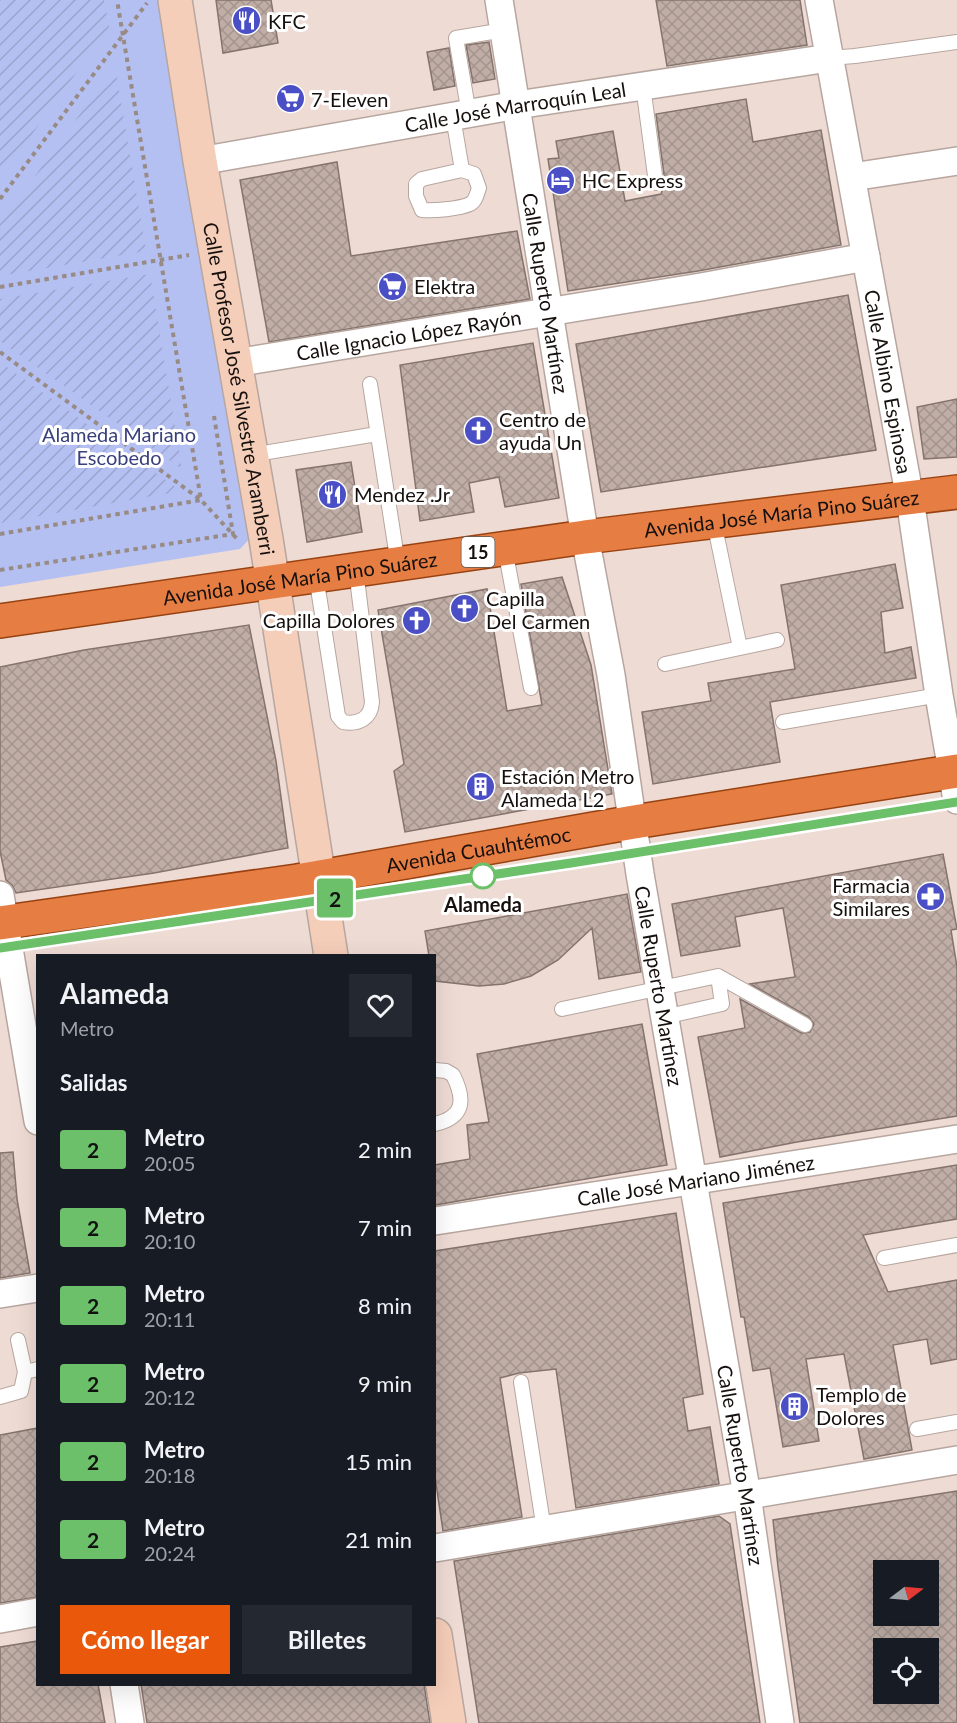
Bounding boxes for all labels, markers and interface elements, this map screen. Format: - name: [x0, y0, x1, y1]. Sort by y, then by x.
- restaurant icon: KFC: [231, 5, 263, 37]
- place label: KFC: [268, 9, 306, 33]
- street label: Calle José Marroquín Leal: [403, 77, 628, 137]
- supermarket icon: 7-Eleven: [274, 83, 306, 115]
- place label: 7-Eleven: [311, 87, 388, 111]
- hotel icon: HC Express: [545, 164, 577, 196]
- place label: HC Express: [582, 168, 683, 192]
- street label: Calle Ruperto Martínez: [518, 191, 574, 395]
- street label: Calle Profesor José Silvestre Aramberri: [199, 220, 280, 557]
- supermarket icon: Elektra: [377, 270, 409, 302]
- place label: Elektra: [414, 274, 475, 298]
- street label: Calle Albino Espinosa: [860, 288, 917, 476]
- street label: Calle Ignacio López Rayón: [294, 305, 523, 365]
- place label: Centro de ayuda Un: [499, 407, 586, 454]
- church icon: Centro de ayuda Un: [462, 415, 494, 447]
- park label: Alameda Mariano Escobedo: [42, 422, 196, 469]
- restaurant icon: Mendez .Jr: [317, 478, 349, 510]
- place label: Mendez .Jr: [354, 482, 451, 506]
- street label: Avenida José María Pino Suárez: [643, 485, 920, 542]
- road number: 15: [462, 537, 494, 567]
- street label: Avenida José María Pino Suárez: [161, 546, 439, 609]
- place label: Capilla Del Carmen: [486, 586, 590, 633]
- church icon: Capilla Del Carmen: [449, 593, 481, 625]
- church icon: Capilla Dolores: [400, 604, 432, 636]
- place label: Capilla Dolores: [263, 608, 395, 632]
- place label: Estación Metro Alameda L2: [501, 764, 634, 811]
- building icon: Estación Metro Alameda L2: [464, 771, 496, 803]
- street label: Avenida Cuauhtémoc: [384, 821, 573, 877]
- marker: Alameda: [470, 863, 496, 889]
- place label: Farmacia Similares: [832, 873, 910, 920]
- line badge: 2: [316, 878, 354, 918]
- pharmacy icon: Farmacia Similares: [915, 880, 947, 912]
- street label: Calle Ruperto Martínez: [630, 884, 688, 1088]
- text: 2: [329, 886, 341, 911]
- place label: Alameda: [443, 892, 522, 916]
- button: heart: [349, 974, 412, 1037]
- text: Alameda: [60, 976, 169, 1010]
- text: Metro: [60, 1016, 114, 1040]
- text: Salidas: [60, 1069, 127, 1096]
- text: Metro: [144, 1124, 205, 1151]
- text: 2 min: [358, 1136, 412, 1163]
- text: 2: [87, 1137, 99, 1162]
- street label: Calle José Mariano Jiménez: [575, 1150, 816, 1211]
- text: 20:05: [144, 1151, 195, 1175]
- text: Metro: [144, 1202, 205, 1229]
- text: 7 min: [358, 1214, 412, 1241]
- text: 2: [87, 1215, 99, 1240]
- text: 20:10: [144, 1229, 195, 1253]
- text: Metro: [144, 1280, 205, 1307]
- text: 8 min: [358, 1292, 412, 1319]
- text: 2: [87, 1293, 99, 1318]
- text: 20:11: [144, 1307, 195, 1331]
- text: Metro: [144, 1358, 205, 1385]
- street label: Calle Ruperto Martínez: [713, 1363, 769, 1567]
- text: 9 min: [358, 1370, 412, 1397]
- text: 2: [87, 1371, 99, 1396]
- place label: Templo de Dolores: [816, 1382, 907, 1429]
- text: 20:12: [144, 1385, 195, 1409]
- building icon: Templo de Dolores: [779, 1390, 811, 1422]
- text: Metro: [144, 1436, 205, 1463]
- text: 15 min: [345, 1448, 412, 1475]
- text: 2: [87, 1449, 99, 1474]
- text: 20:18: [144, 1463, 195, 1487]
- text: Metro: [144, 1514, 205, 1541]
- text: 21 min: [345, 1526, 412, 1553]
- text: 2: [87, 1527, 99, 1552]
- text: 20:24: [144, 1541, 195, 1565]
- north arrow: [873, 1560, 939, 1626]
- map controls: [873, 1560, 939, 1704]
- button: Cómo llegar: [60, 1605, 230, 1674]
- button: Billetes: [242, 1605, 412, 1674]
- button: locate: [873, 1638, 939, 1704]

